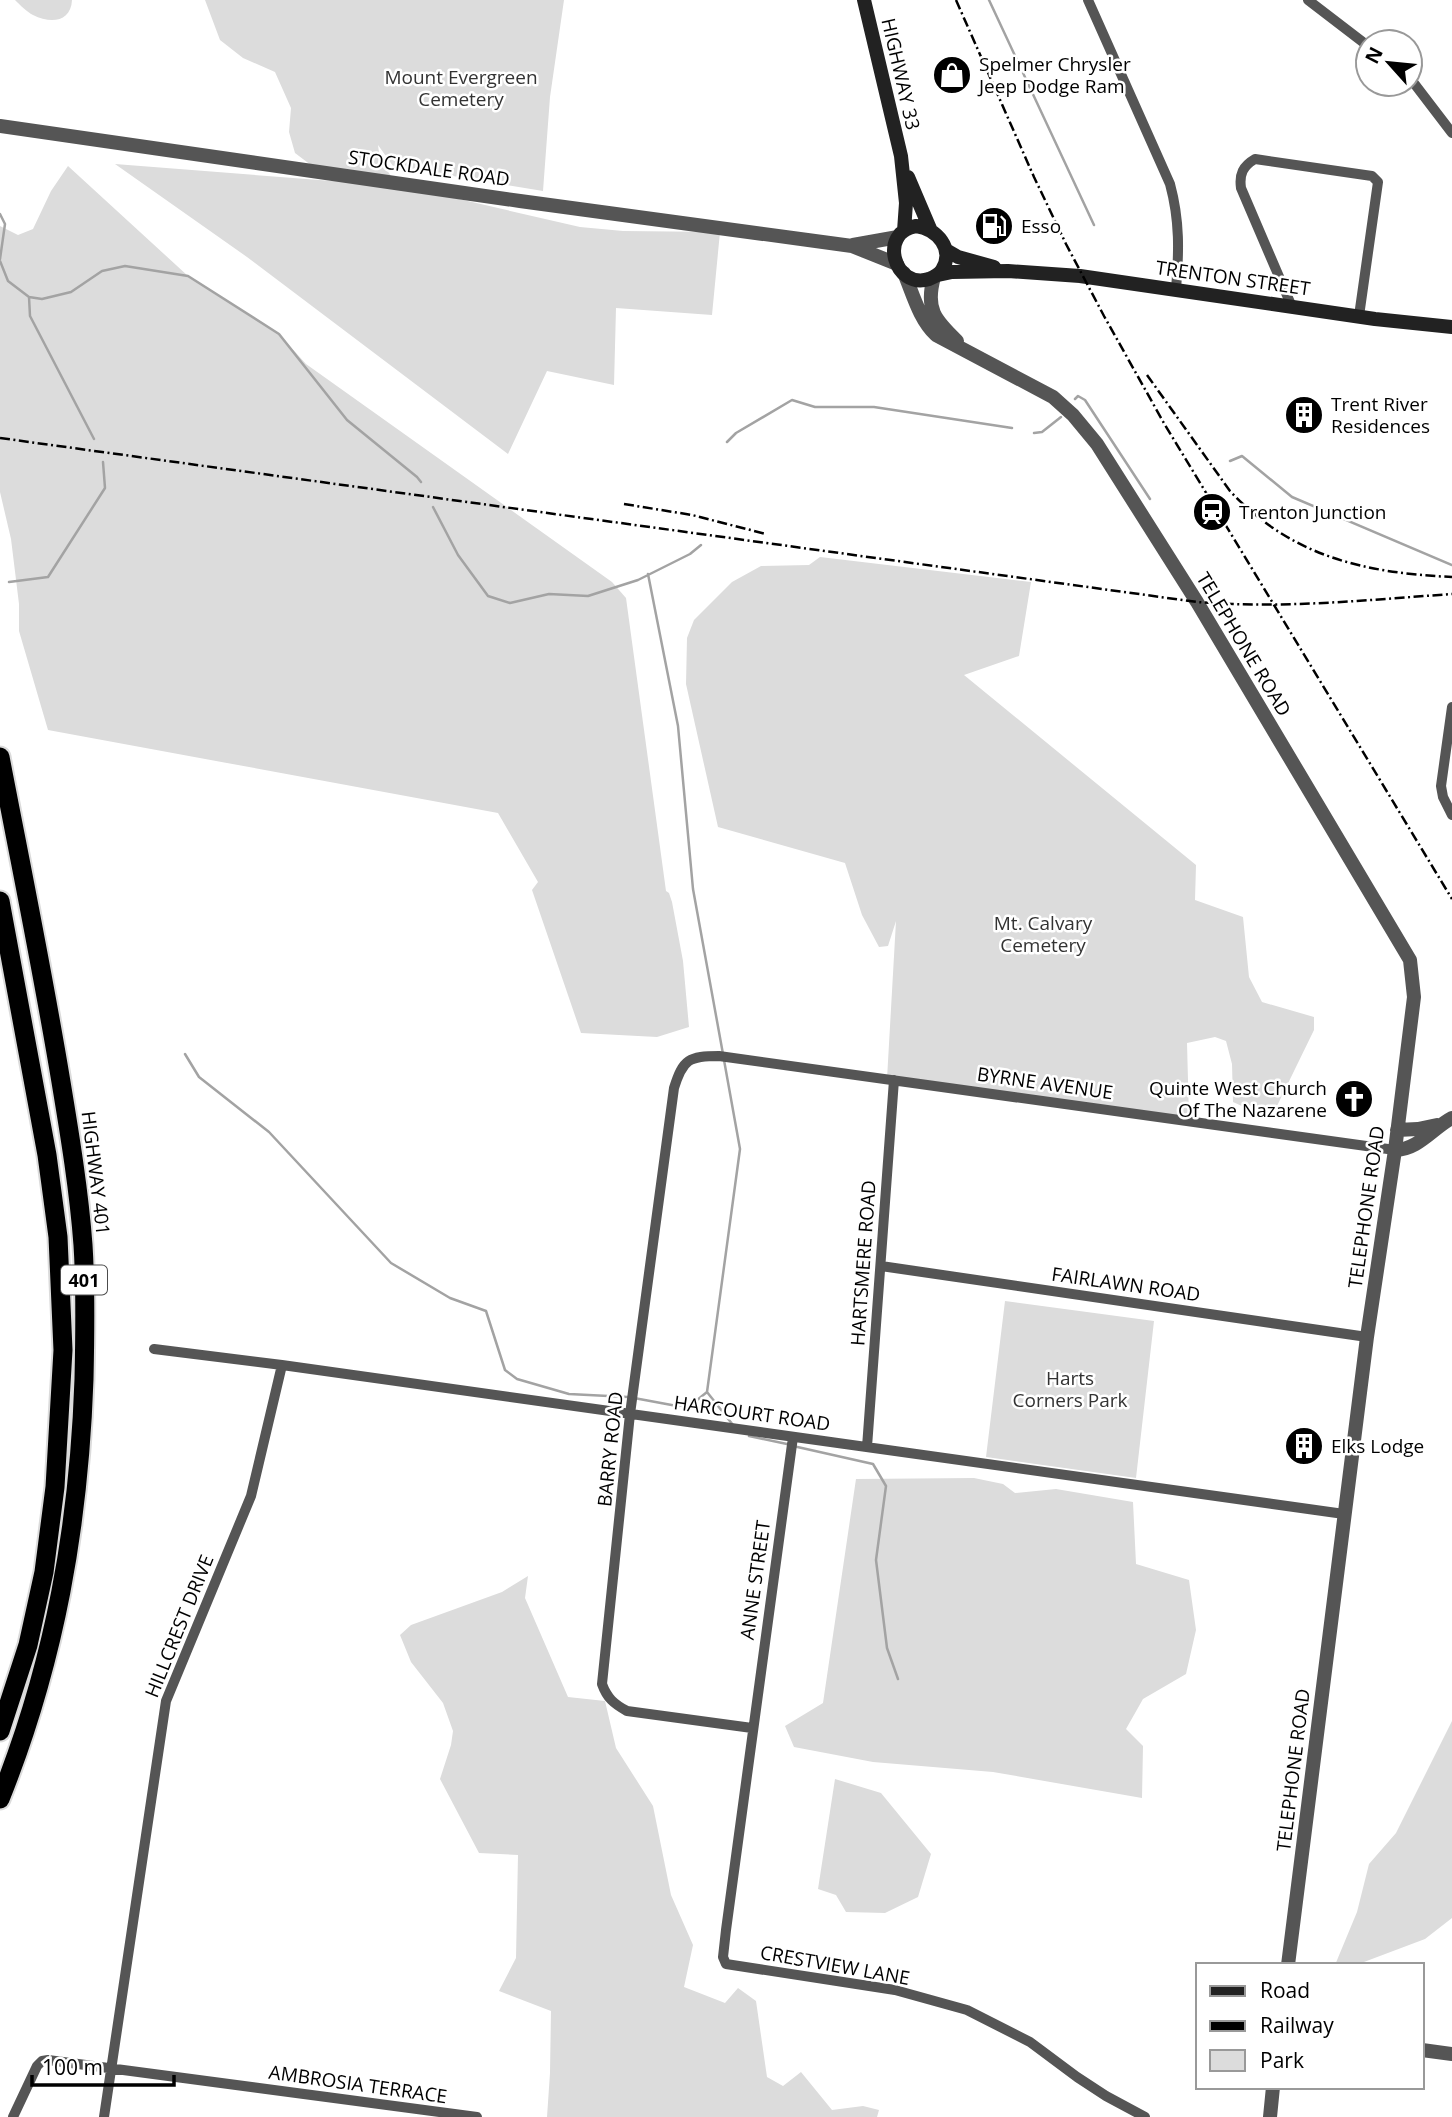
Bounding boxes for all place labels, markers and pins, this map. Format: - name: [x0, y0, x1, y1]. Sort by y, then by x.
- place label: Spelmer Chrysler Jeep Dodge Ram: [977, 51, 1131, 99]
- shop icon: Spelmer Chrysler Jeep Dodge Ram: [931, 54, 973, 96]
- fuel station icon: Esso: [973, 205, 1015, 247]
- place label: Esso: [1021, 213, 1061, 239]
- place label: Trent River Residences: [1331, 391, 1430, 439]
- building icon: Trent River Residences: [1283, 394, 1325, 436]
- station icon: Trenton Junction: [1191, 491, 1233, 533]
- place label: Trenton Junction: [1239, 499, 1387, 525]
- place label: Quinte West Church Of The Nazarene: [1149, 1075, 1327, 1123]
- church icon: Quinte West Church Of The Nazarene: [1333, 1078, 1375, 1120]
- building icon: Elks Lodge: [1283, 1425, 1325, 1467]
- place label: Elks Lodge: [1331, 1433, 1424, 1459]

